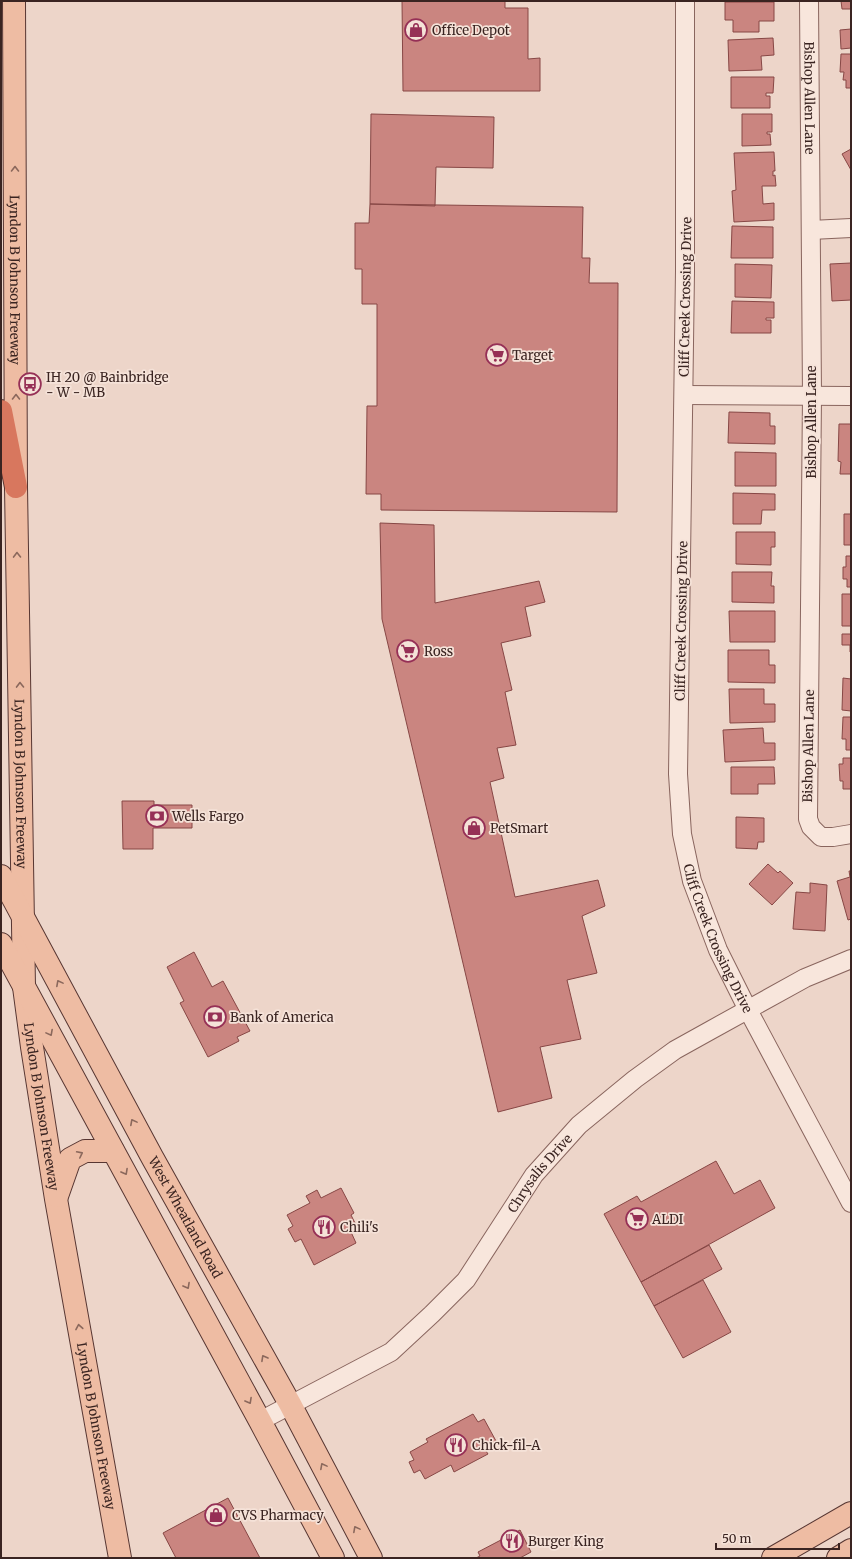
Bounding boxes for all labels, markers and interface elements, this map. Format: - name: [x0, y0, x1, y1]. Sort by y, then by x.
- shop icon: Office Depot: [403, 17, 429, 43]
- place label: Office Depot: [432, 22, 510, 39]
- street label: Bishop Allen Lane: [800, 41, 818, 155]
- one-way arrow: [11, 166, 19, 172]
- street label: Lyndon B Johnson Freeway: [6, 195, 23, 365]
- street label: Cliff Creek Crossing Drive: [676, 217, 695, 377]
- supermarket icon: Target: [484, 342, 510, 368]
- place label: Target: [512, 347, 553, 364]
- street label: Bishop Allen Lane: [803, 365, 820, 479]
- place label: IH 20 @ Bainbridge - W - MB: [46, 369, 169, 401]
- bus stop icon: IH 20 @ Bainbridge - W - MB: [17, 371, 43, 397]
- one-way arrow: [12, 394, 20, 400]
- street label: Cliff Creek Crossing Drive: [672, 541, 691, 701]
- one-way arrow: [13, 552, 21, 558]
- supermarket icon: Ross: [395, 638, 421, 664]
- place label: Ross: [424, 643, 453, 660]
- one-way arrow: [16, 682, 24, 688]
- street label: Bishop Allen Lane: [799, 689, 818, 803]
- street label: Lyndon B Johnson Freeway: [10, 699, 30, 869]
- bank icon: Wells Fargo: [144, 803, 170, 829]
- place label: Wells Fargo: [171, 808, 244, 825]
- shop icon: PetSmart: [461, 815, 487, 841]
- place label: PetSmart: [490, 820, 548, 837]
- street label: Cliff Creek Crossing Drive: [680, 862, 756, 1016]
- one-way arrow: [56, 980, 63, 987]
- bank icon: Bank of America: [202, 1004, 228, 1030]
- place label: Bank of America: [230, 1009, 334, 1026]
- street label: Lyndon B Johnson Freeway: [20, 1022, 63, 1192]
- one-way arrow: [45, 1029, 52, 1037]
- one-way arrow: [130, 1119, 138, 1126]
- street label: Chrysalis Drive: [504, 1130, 576, 1216]
- one-way arrow: [76, 1151, 83, 1159]
- street label: West Wheatland Road: [144, 1153, 226, 1281]
- one-way arrow: [121, 1168, 128, 1175]
- supermarket icon: ALDI: [624, 1206, 650, 1232]
- place label: ALDI: [651, 1211, 684, 1228]
- restaurant icon: Chili's: [311, 1214, 337, 1240]
- place label: Chili's: [340, 1219, 378, 1236]
- one-way arrow: [183, 1282, 190, 1290]
- one-way arrow: [75, 1324, 84, 1330]
- street label: Lyndon B Johnson Freeway: [73, 1341, 119, 1512]
- one-way arrow: [261, 1355, 268, 1362]
- one-way arrow: [245, 1396, 252, 1404]
- restaurant icon: Chick-fil-A: [443, 1432, 469, 1458]
- place label: Chick-fil-A: [472, 1437, 541, 1454]
- one-way arrow: [320, 1463, 327, 1470]
- shop icon: CVS Pharmacy: [203, 1502, 229, 1528]
- place label: CVS Pharmacy: [232, 1507, 324, 1524]
- scale bar: [716, 1525, 839, 1551]
- one-way arrow: [353, 1526, 361, 1533]
- restaurant icon: Burger King: [499, 1528, 525, 1554]
- text: 50 m: [722, 1531, 751, 1546]
- place label: Burger King: [528, 1533, 604, 1550]

